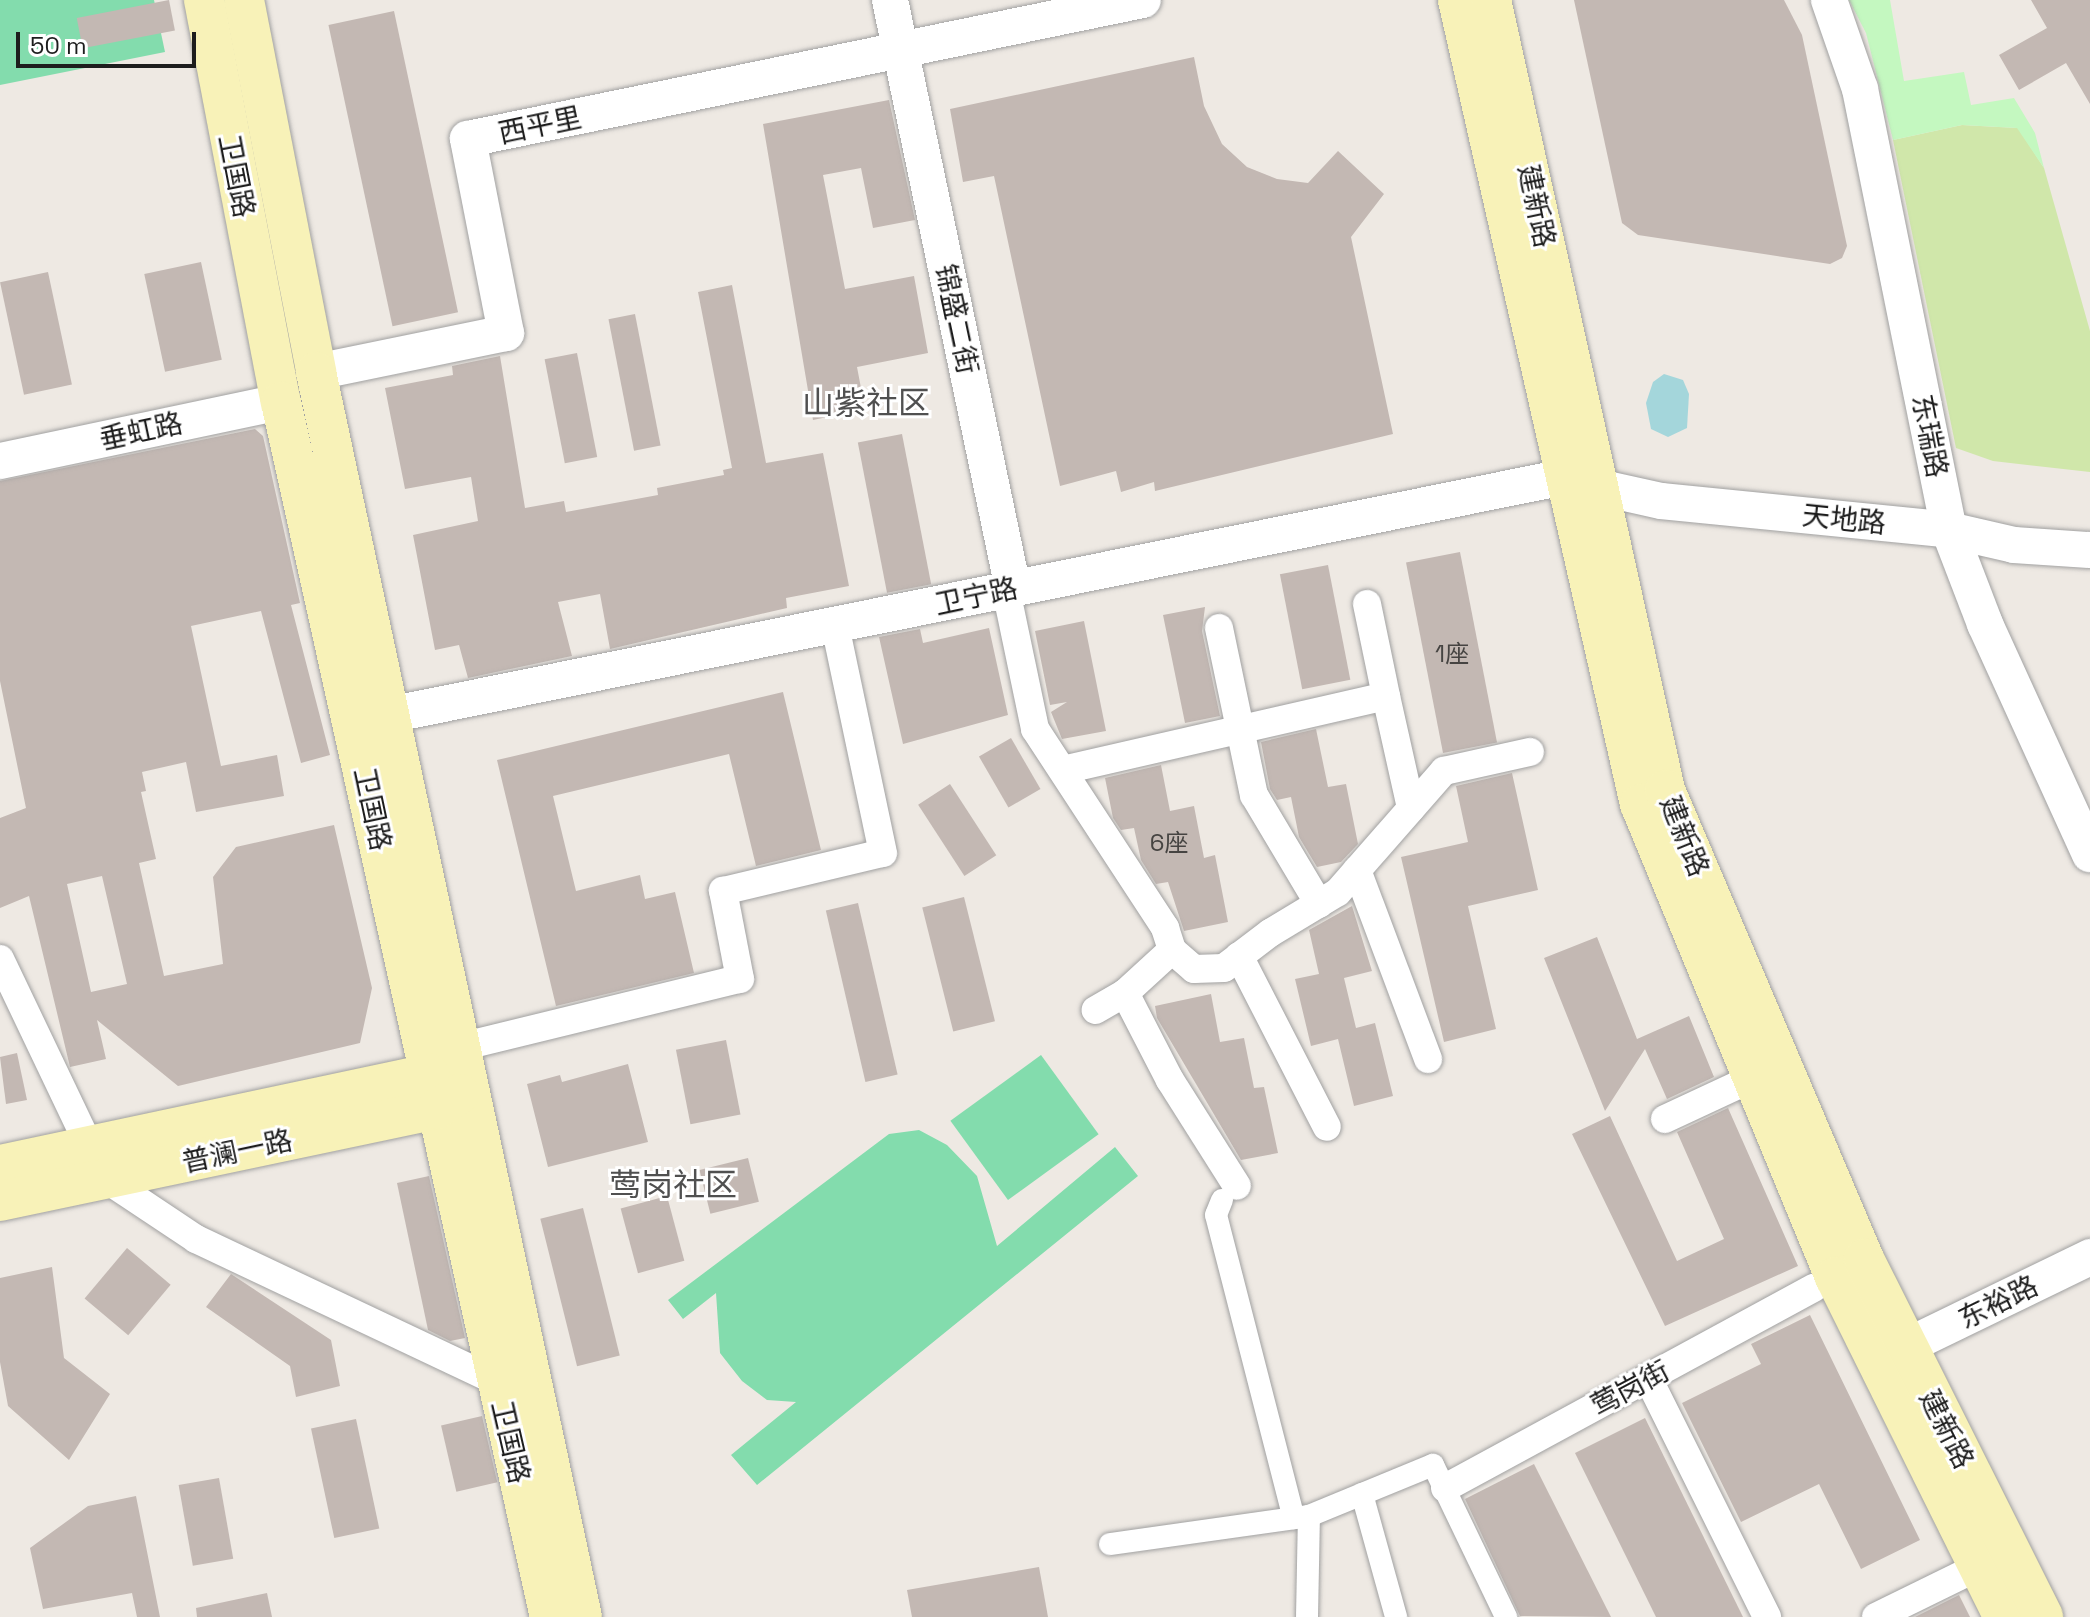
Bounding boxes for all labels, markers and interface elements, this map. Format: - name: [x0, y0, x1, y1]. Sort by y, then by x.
- scale bar: [20, 16, 200, 66]
- text: 50 m: [30, 30, 87, 61]
- street label: 西平里: [495, 100, 585, 150]
- street label: 卫国路: [212, 132, 262, 220]
- street label: 建新路: [1512, 161, 1562, 251]
- street label: 锦盛二街: [929, 261, 985, 377]
- district label: 山紫社区: [802, 384, 930, 422]
- street label: 东瑞路: [1905, 392, 1955, 480]
- street label: 垂虹路: [96, 406, 186, 456]
- street label: 天地路: [1800, 498, 1888, 540]
- street label: 卫宁路: [931, 571, 1021, 621]
- house number: 1座: [1435, 640, 1469, 668]
- street label: 卫国路: [348, 764, 398, 854]
- street label: 建新路: [1654, 791, 1716, 881]
- house number: 6座: [1150, 829, 1188, 857]
- street label: 普澜一路: [179, 1123, 295, 1179]
- district label: 莺岗社区: [609, 1166, 737, 1204]
- street label: 东裕路: [1953, 1268, 2043, 1336]
- street label: 莺岗街: [1585, 1353, 1675, 1423]
- street label: 建新路: [1913, 1384, 1981, 1474]
- street label: 卫国路: [485, 1397, 537, 1487]

